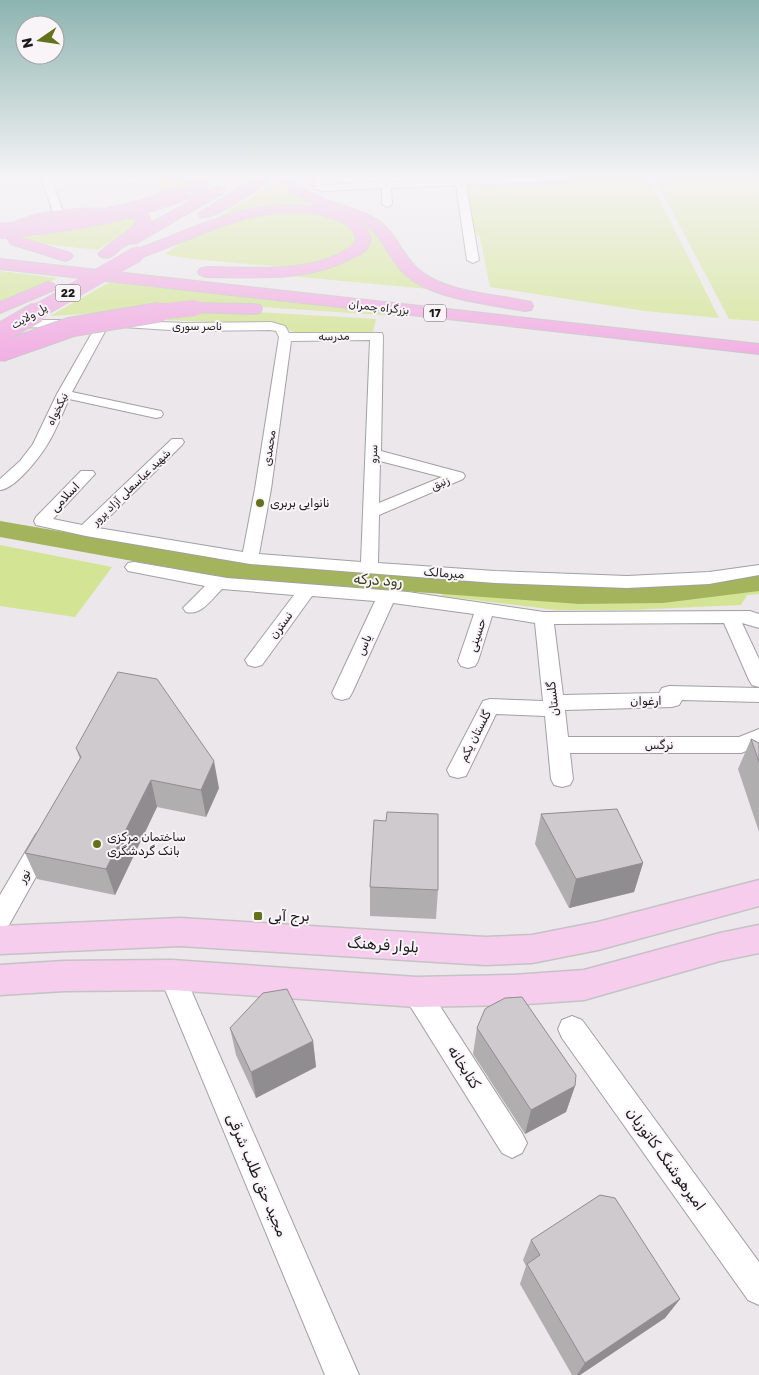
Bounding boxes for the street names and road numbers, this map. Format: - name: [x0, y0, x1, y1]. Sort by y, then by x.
- road number: 22: [56, 284, 80, 302]
- street label: بزرگراه چمران: [348, 298, 410, 317]
- street label: پل ولایت: [9, 301, 50, 333]
- road number: 17: [424, 304, 446, 322]
- street label: ناصر سوری: [172, 320, 222, 334]
- street label: مدرسه: [318, 330, 350, 343]
- street label: نیکخواه: [44, 391, 72, 428]
- street label: محمدی: [261, 429, 278, 467]
- street label: سرو: [367, 444, 381, 464]
- street label: شهید عباسعلی آزاد پرور: [89, 447, 174, 530]
- street label: زنبق: [429, 474, 452, 494]
- street label: اسلامی: [48, 479, 83, 515]
- street label: میرمالک: [423, 565, 465, 582]
- street label: نسترن: [266, 609, 296, 642]
- street label: حسینی: [465, 616, 490, 654]
- street label: یاس: [353, 632, 375, 658]
- street label: گلستان: [544, 680, 562, 717]
- street label: ارغوان: [630, 694, 662, 709]
- street label: گلستان یکم: [456, 708, 495, 764]
- street label: نرگس: [645, 738, 673, 753]
- street label: نور: [14, 867, 34, 887]
- street label: بلوار فرهنگ: [346, 934, 420, 956]
- street label: کتابخانه: [444, 1042, 484, 1092]
- street label: امیرهوشنگ کاتوزیان: [623, 1104, 709, 1214]
- street label: مجید حق طلب شرقی: [223, 1111, 291, 1239]

